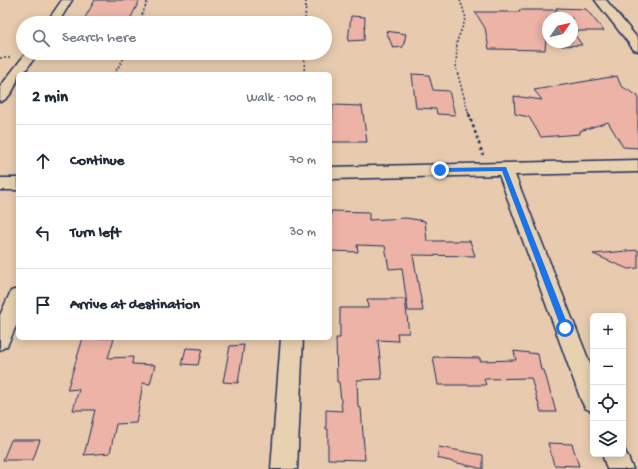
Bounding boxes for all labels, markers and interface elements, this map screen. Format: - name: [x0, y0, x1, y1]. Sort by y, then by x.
- north arrow: [542, 12, 578, 48]
- search box: [16, 16, 332, 60]
- icon: search: [30, 27, 52, 49]
- text: Search here: [62, 29, 136, 47]
- text: 2 min: [32, 88, 68, 108]
- text: Walk · 100 m: [247, 91, 316, 106]
- icon: ahead: [32, 150, 54, 172]
- text: Continue: [70, 152, 124, 170]
- text: 70 m: [290, 153, 316, 168]
- route end: [431, 161, 449, 179]
- icon: left: [32, 222, 54, 244]
- text: Turn left: [70, 224, 121, 242]
- text: 30 m: [290, 225, 316, 240]
- icon: arrive: [32, 294, 54, 316]
- text: Arrive at destination: [70, 296, 200, 314]
- map controls: [590, 313, 626, 457]
- button: +: [590, 313, 626, 349]
- route start: [556, 319, 574, 337]
- button: −: [590, 349, 626, 385]
- button: locate: [590, 385, 626, 421]
- button: layers: [590, 421, 626, 457]

